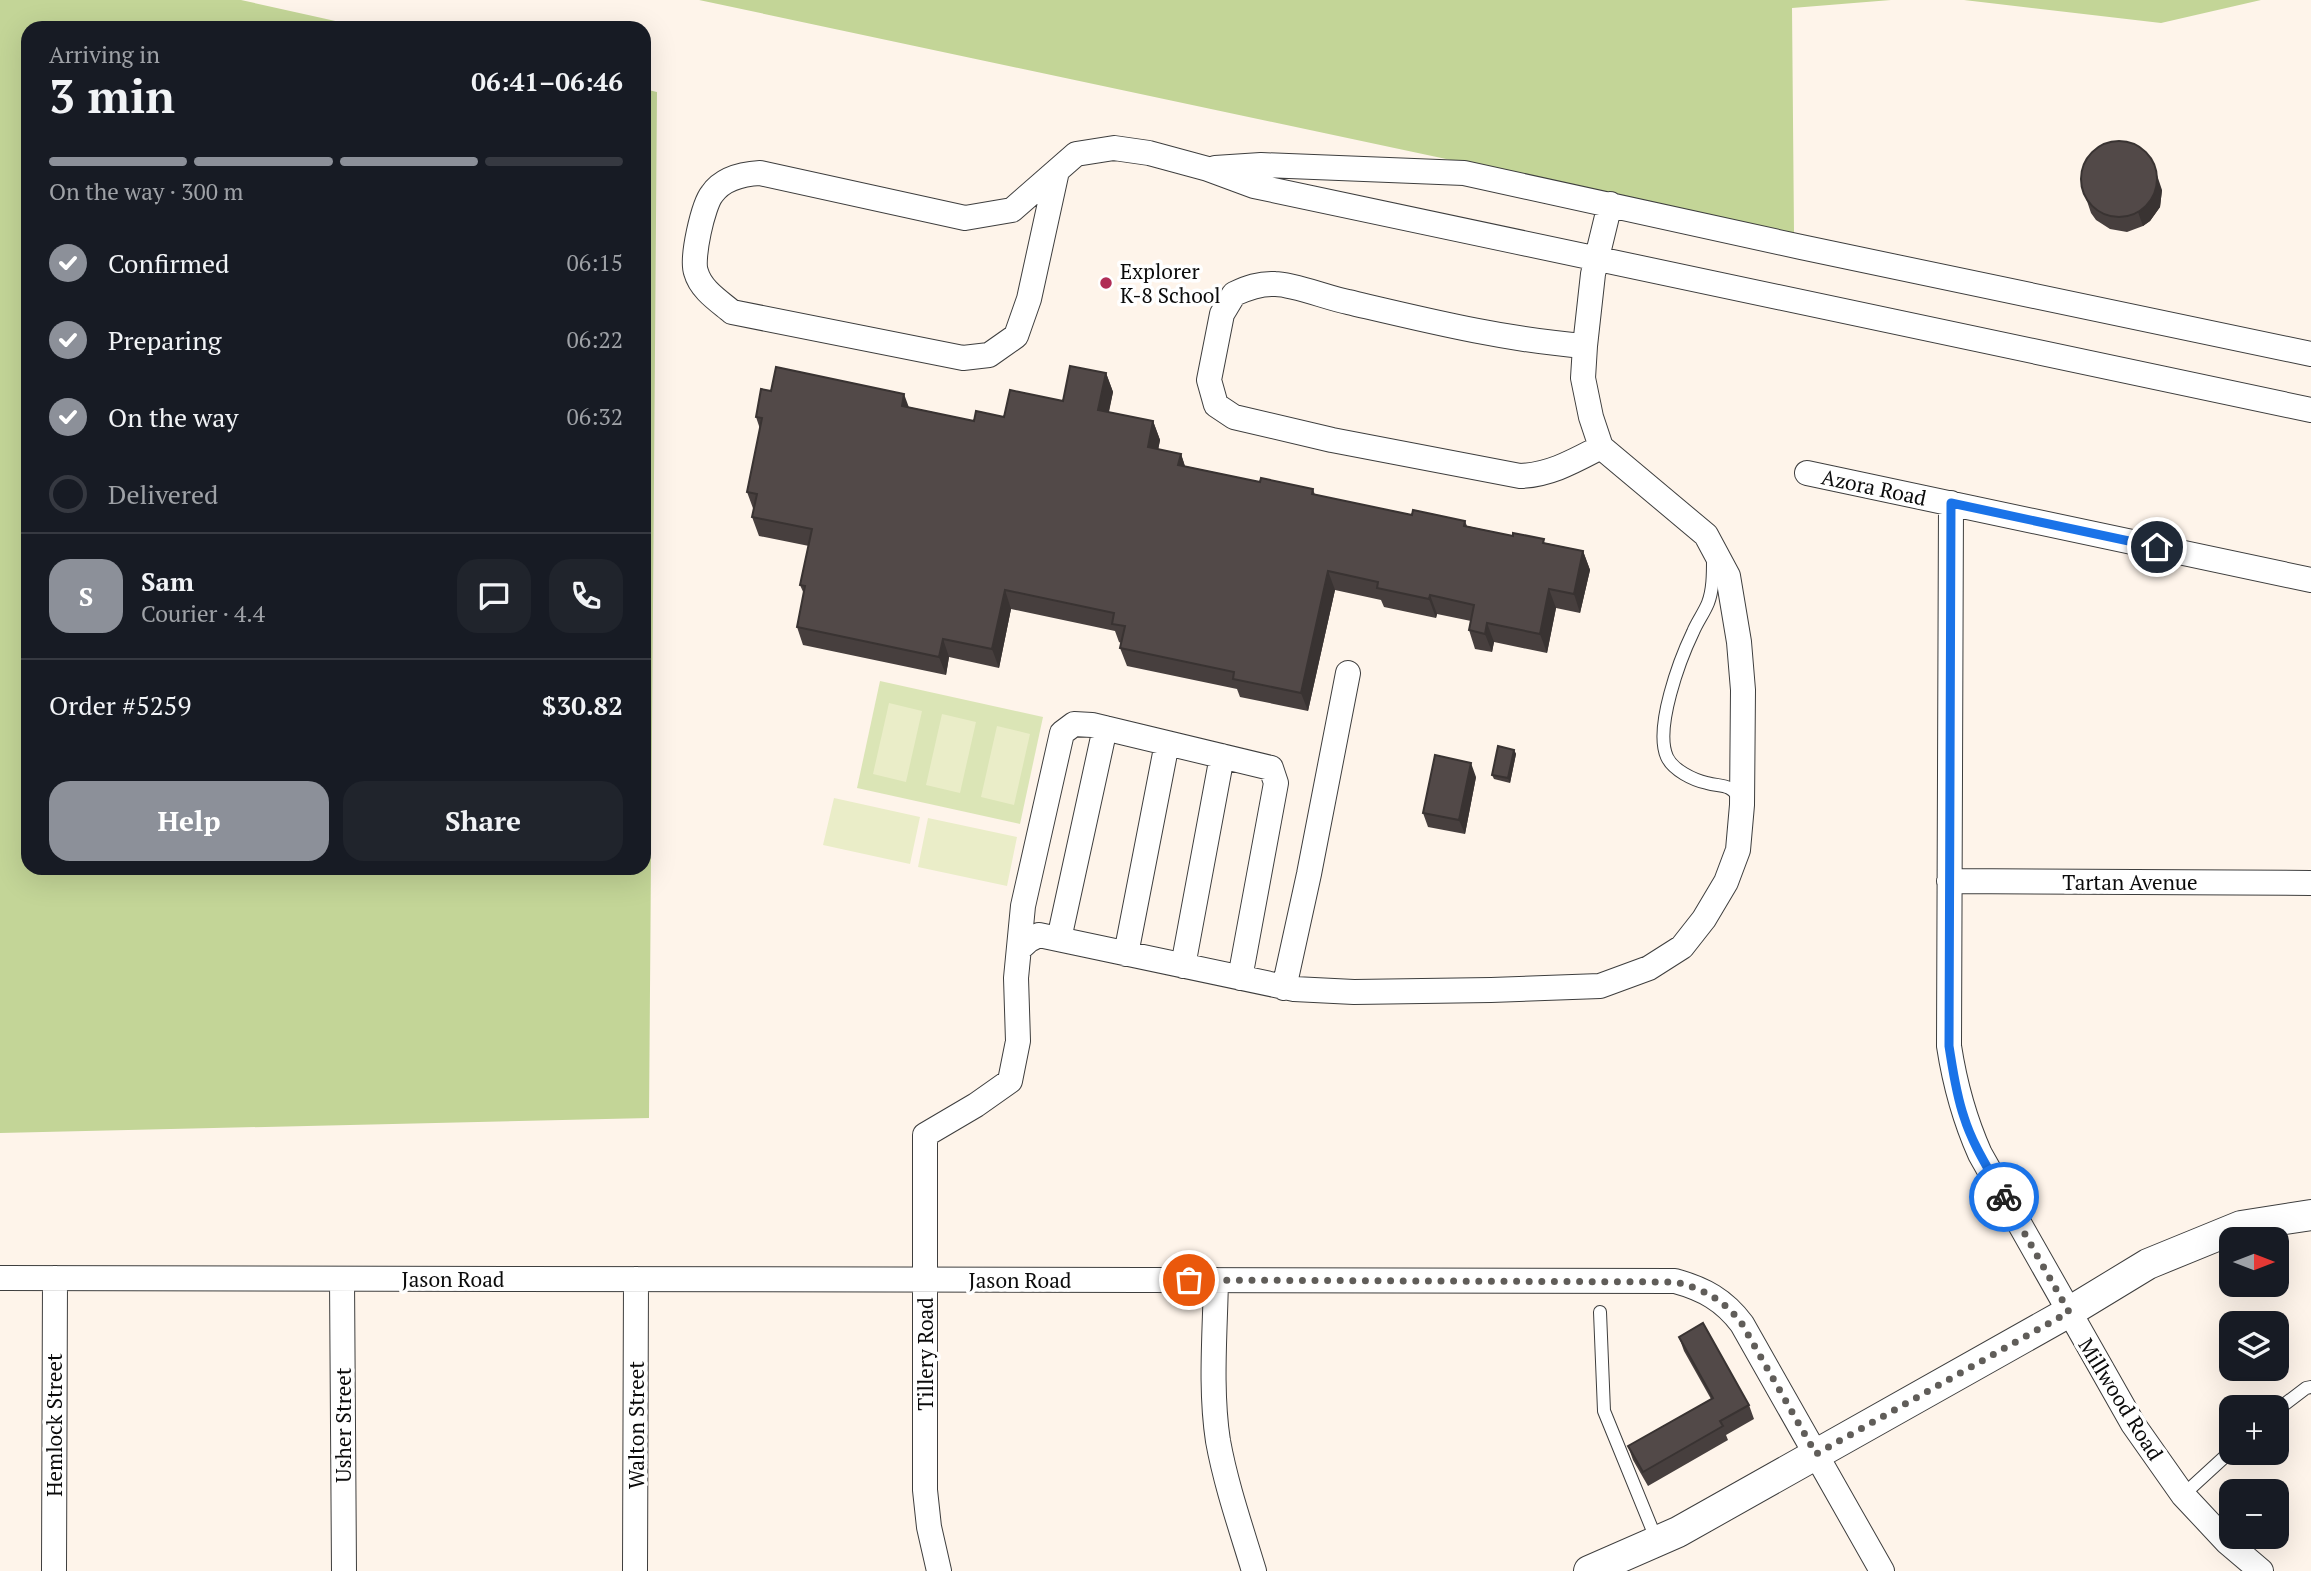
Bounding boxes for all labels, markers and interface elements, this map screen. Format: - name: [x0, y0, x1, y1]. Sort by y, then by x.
- text: Arriving in: [49, 39, 160, 70]
- text: 06:41–06:46: [471, 64, 623, 98]
- text: 3 min: [49, 65, 175, 126]
- text: On the way · 300 m: [49, 176, 243, 207]
- icon: check: [49, 244, 87, 282]
- text: Confirmed: [108, 246, 229, 280]
- text: 06:15: [566, 247, 623, 278]
- place label: Explorer K-8 School: [1120, 257, 1221, 309]
- marker: Explorer K-8 School: [1098, 275, 1114, 291]
- icon: check: [49, 321, 87, 359]
- text: Preparing: [108, 323, 221, 357]
- text: 06:22: [566, 324, 623, 355]
- icon: check: [49, 398, 87, 436]
- text: On the way: [108, 400, 239, 434]
- text: 06:32: [566, 401, 623, 432]
- street label: Azora Road: [1819, 462, 1929, 512]
- text: Delivered: [108, 477, 218, 511]
- pin: [2127, 517, 2187, 577]
- icon: home: [2138, 528, 2176, 566]
- button: chat: [457, 559, 531, 633]
- button: phone: [549, 559, 623, 633]
- text: Sam: [141, 564, 194, 598]
- text: S: [79, 579, 93, 613]
- text: Courier · 4.4: [141, 598, 265, 629]
- text: Order #5259: [49, 688, 191, 722]
- text: $30.82: [542, 688, 623, 722]
- button: Help: [49, 781, 329, 861]
- button: Share: [343, 781, 623, 861]
- street label: Tartan Avenue: [2062, 868, 2198, 896]
- courier: [1969, 1162, 2039, 1232]
- icon: bike: [1985, 1178, 2023, 1216]
- north arrow: [2219, 1227, 2289, 1297]
- map controls: [2219, 1227, 2289, 1549]
- pin: [1159, 1250, 1219, 1310]
- icon: bag: [1170, 1261, 1208, 1299]
- street label: Jason Road: [402, 1265, 505, 1293]
- street label: Jason Road: [969, 1266, 1072, 1294]
- street label: Tillery Road: [911, 1297, 939, 1411]
- button: layers: [2219, 1311, 2289, 1381]
- street label: Millwood Road: [2072, 1333, 2170, 1466]
- street label: Hemlock Street: [40, 1353, 68, 1497]
- street label: Walton Street: [622, 1361, 650, 1489]
- street label: Usher Street: [329, 1367, 357, 1483]
- button: +: [2219, 1395, 2289, 1465]
- button: −: [2219, 1479, 2289, 1549]

